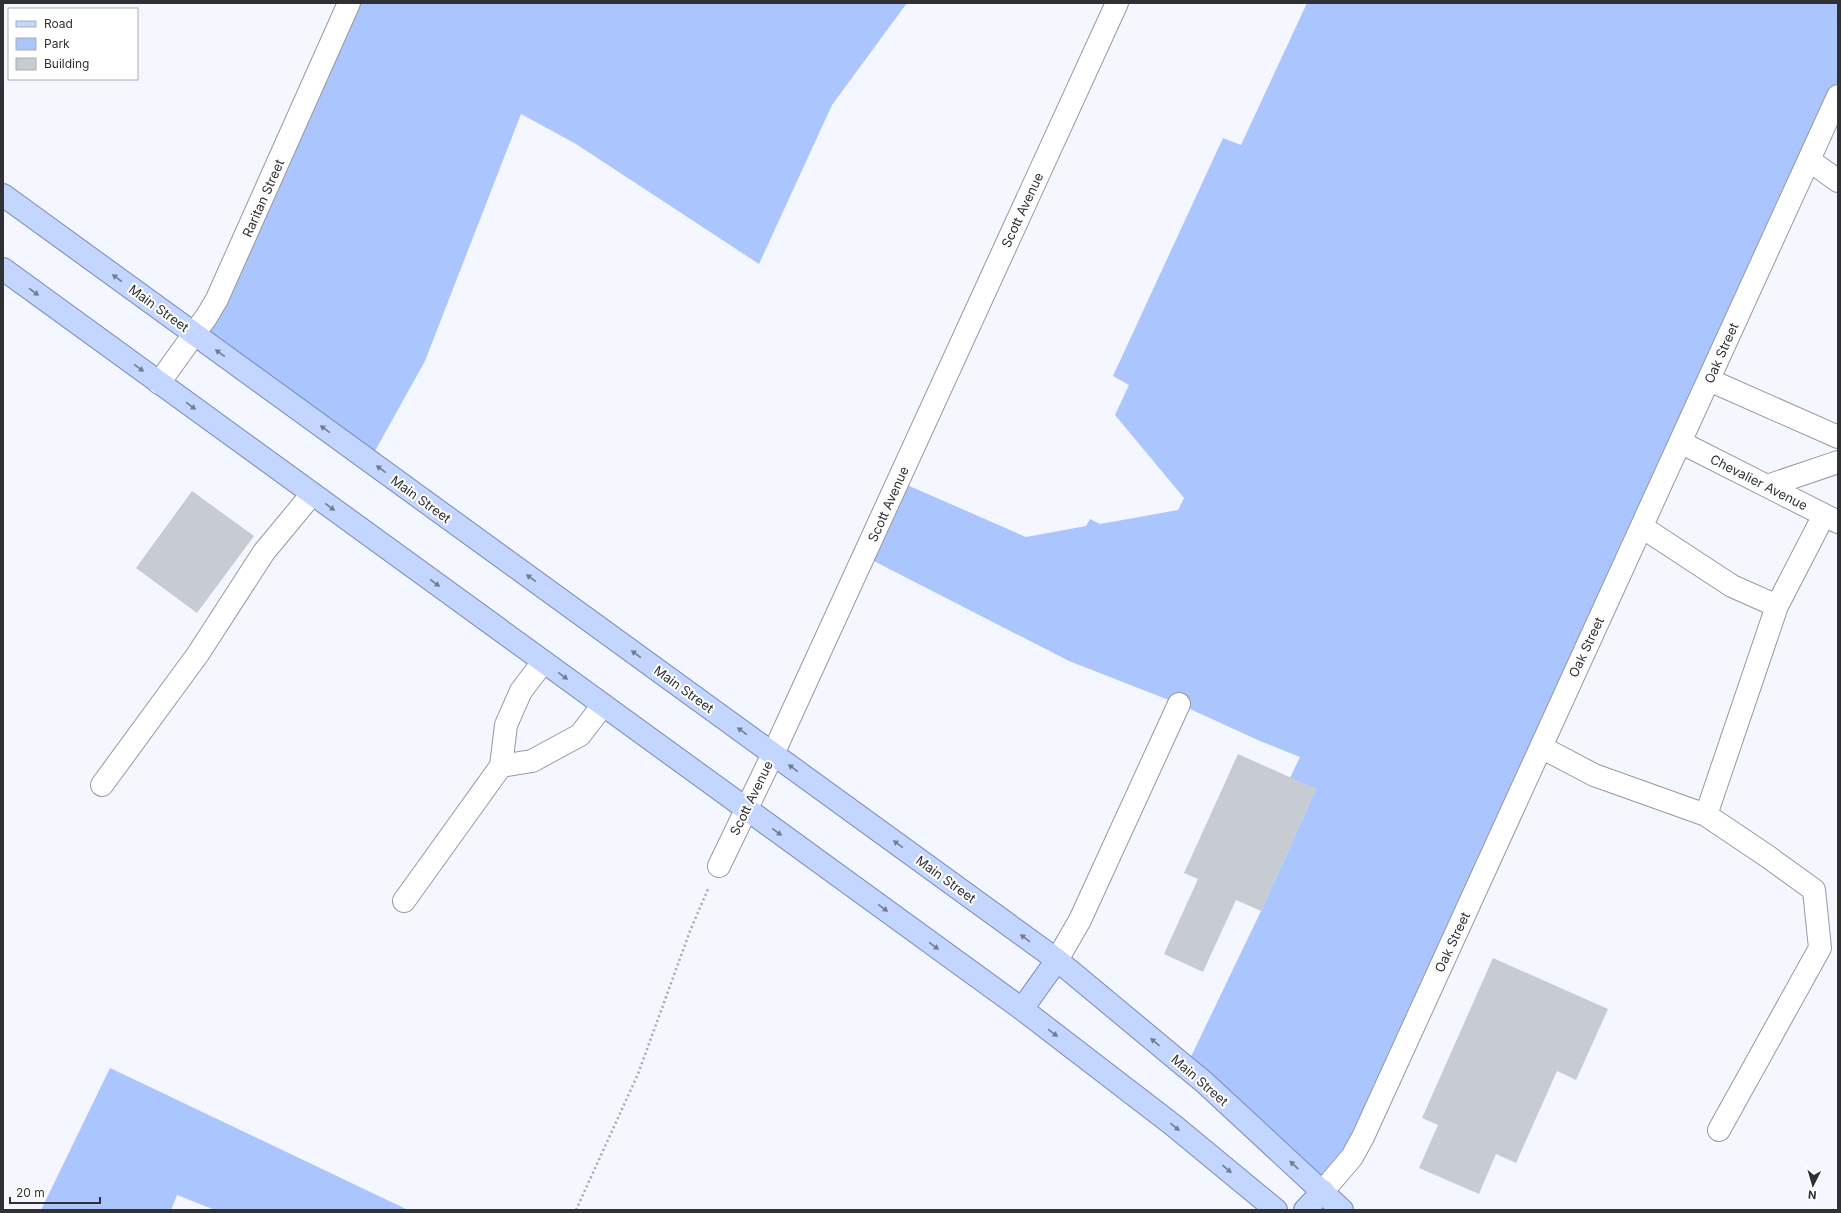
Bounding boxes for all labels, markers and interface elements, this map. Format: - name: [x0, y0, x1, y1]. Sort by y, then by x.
- legend: [8, 8, 138, 80]
- text: Road: [44, 16, 73, 31]
- text: Park: [44, 36, 70, 51]
- text: Building: [44, 56, 89, 71]
- street label: Raritan Street: [239, 157, 287, 239]
- street label: Scott Avenue: [998, 170, 1046, 250]
- one-way arrow: [112, 274, 123, 282]
- street label: Main Street: [126, 281, 192, 335]
- one-way arrow: [29, 288, 40, 296]
- street label: Oak Street: [1701, 320, 1741, 386]
- one-way arrow: [215, 349, 226, 357]
- one-way arrow: [134, 364, 145, 373]
- one-way arrow: [186, 402, 196, 410]
- one-way arrow: [320, 425, 331, 433]
- street label: Chevalier Avenue: [1708, 451, 1810, 513]
- street label: Scott Avenue: [864, 464, 912, 544]
- one-way arrow: [375, 465, 386, 473]
- street label: Main Street: [388, 472, 454, 526]
- one-way arrow: [325, 503, 335, 511]
- one-way arrow: [526, 574, 537, 582]
- one-way arrow: [430, 579, 441, 588]
- street label: Oak Street: [1565, 614, 1607, 680]
- one-way arrow: [631, 650, 642, 659]
- street label: Main Street: [651, 662, 717, 716]
- one-way arrow: [558, 672, 568, 680]
- one-way arrow: [736, 727, 747, 735]
- street label: Scott Avenue: [726, 758, 776, 838]
- one-way arrow: [787, 764, 798, 772]
- one-way arrow: [772, 828, 783, 836]
- one-way arrow: [892, 840, 903, 849]
- street label: Main Street: [913, 852, 979, 906]
- one-way arrow: [877, 904, 888, 912]
- street label: Oak Street: [1431, 909, 1473, 975]
- one-way arrow: [1020, 933, 1031, 942]
- one-way arrow: [929, 942, 940, 950]
- one-way arrow: [1047, 1029, 1058, 1037]
- one-way arrow: [1150, 1037, 1161, 1046]
- street label: Main Street: [1168, 1051, 1232, 1109]
- one-way arrow: [1170, 1122, 1181, 1131]
- one-way arrow: [1290, 1161, 1299, 1170]
- one-way arrow: [1221, 1165, 1232, 1174]
- north arrow: [1793, 1165, 1833, 1205]
- scale bar: [10, 1179, 100, 1205]
- text: 20 m: [16, 1185, 45, 1200]
- text: N: [1807, 1188, 1817, 1202]

